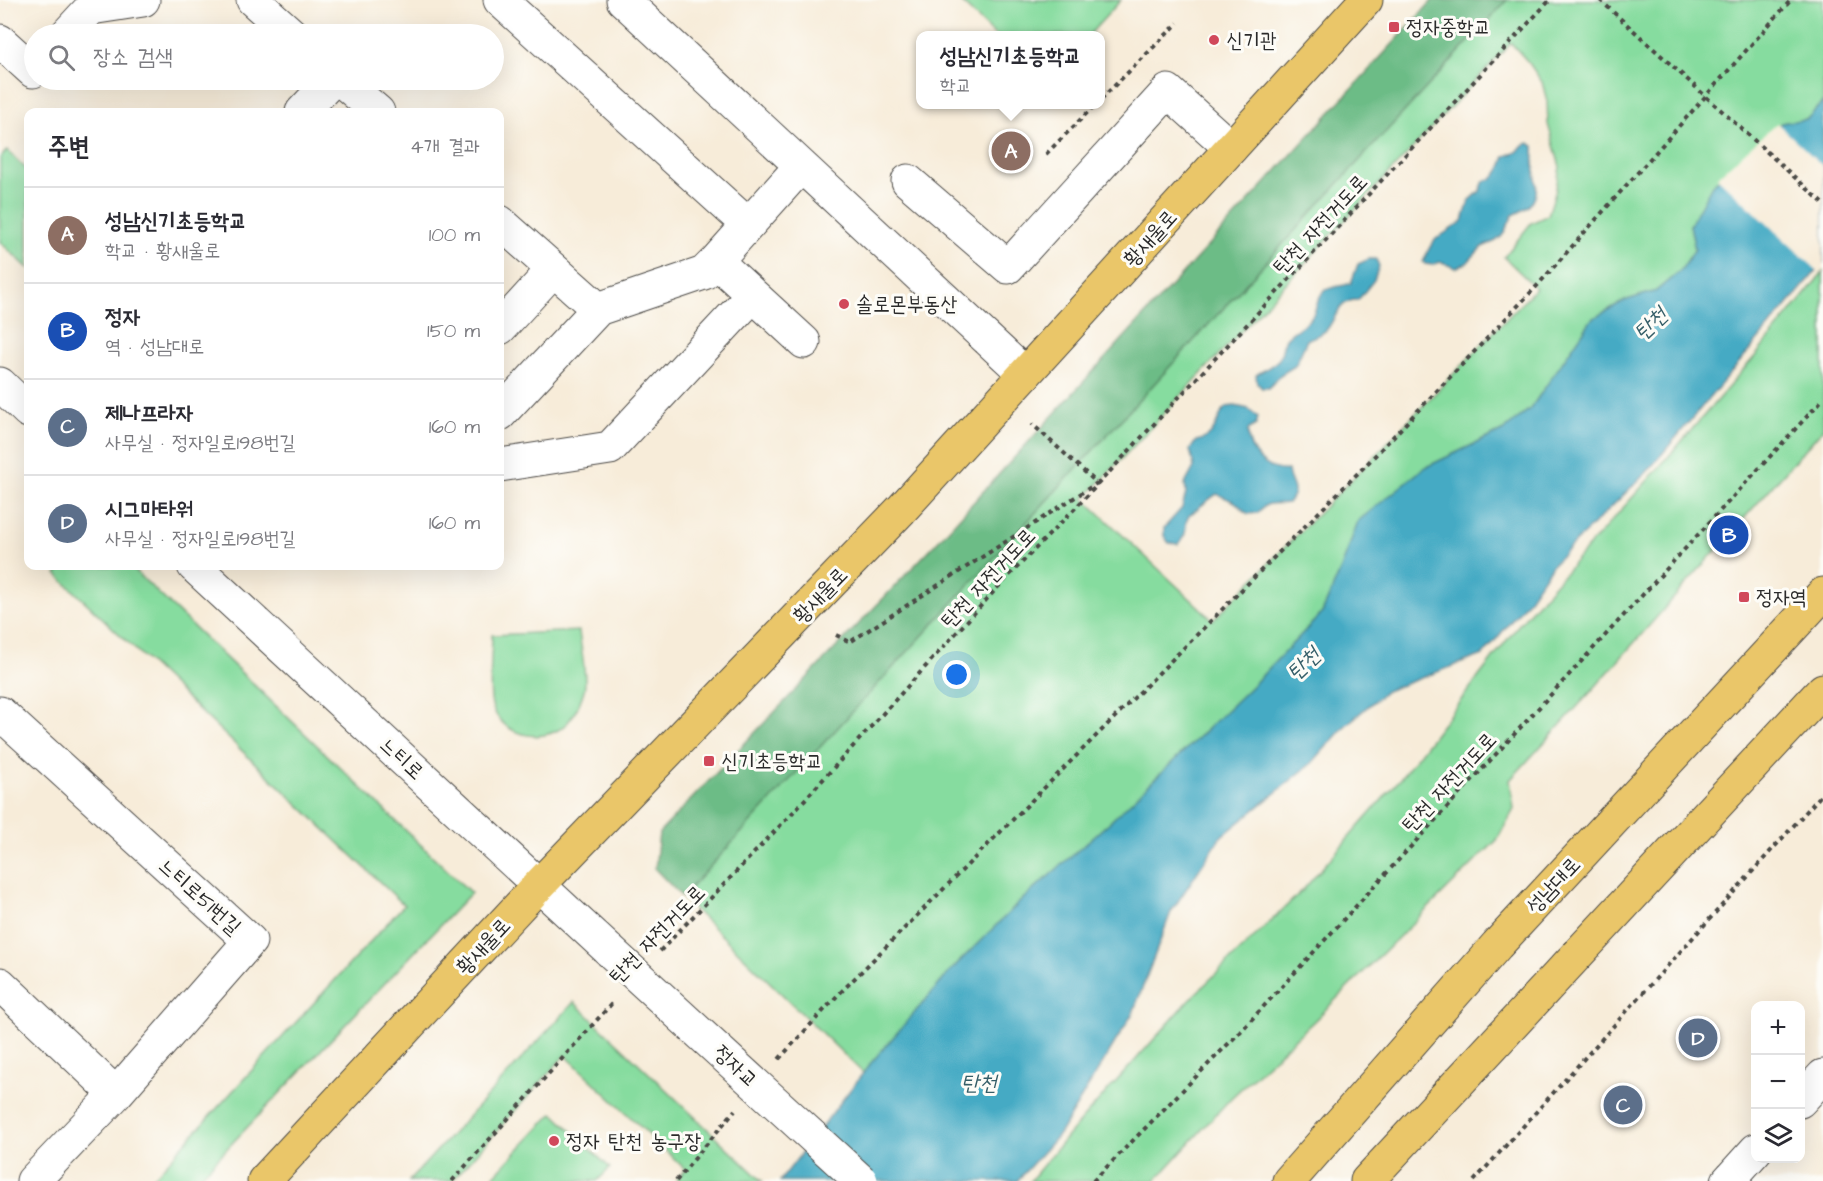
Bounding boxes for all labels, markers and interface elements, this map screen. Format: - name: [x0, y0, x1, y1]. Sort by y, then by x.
- place label: 정자중학교: [1406, 13, 1491, 42]
- marker: 정자중학교: [1387, 20, 1401, 34]
- search box: [24, 24, 504, 90]
- place label: 신기관: [1226, 26, 1277, 55]
- popup: [916, 31, 1105, 109]
- marker: 신기관: [1207, 33, 1221, 47]
- icon: search: [45, 41, 78, 74]
- text: 성남신기초등학교: [940, 41, 1081, 72]
- text: 장소 검색: [93, 42, 173, 73]
- text: 학교: [940, 72, 972, 100]
- pin: A: [992, 128, 1030, 174]
- text: 주변: [48, 129, 90, 165]
- text: 4개 결과: [410, 133, 480, 161]
- street label: 탄천 자전거도로: [1267, 168, 1374, 281]
- street label: 황새울로: [1117, 204, 1184, 273]
- text: 성남신기초등학교: [105, 206, 247, 237]
- text: A: [61, 221, 74, 249]
- text: 100 m: [429, 221, 480, 249]
- text: 학교 · 황새울로: [105, 237, 220, 265]
- place label: 솔로몬부동산: [856, 290, 957, 319]
- marker: 솔로몬부동산: [837, 297, 851, 311]
- water label: 탄천: [1628, 299, 1676, 348]
- text: 정자: [105, 302, 140, 333]
- text: B: [60, 317, 75, 345]
- text: 150 m: [427, 317, 480, 345]
- text: 역 · 성남대로: [105, 333, 204, 361]
- text: 제나프라자: [105, 398, 194, 429]
- text: C: [60, 413, 75, 441]
- text: 160 m: [429, 413, 480, 441]
- text: 사무실 · 정자일로198번길: [105, 429, 296, 457]
- text: 시그마타워: [105, 494, 194, 525]
- text: D: [61, 509, 74, 537]
- text: 160 m: [429, 509, 480, 537]
- pin: B: [1710, 512, 1748, 558]
- street label: 탄천 자전거도로: [935, 522, 1042, 635]
- text: 사무실 · 정자일로198번길: [105, 525, 296, 553]
- street label: 황새울로: [786, 561, 854, 630]
- place label: 정자역: [1756, 583, 1807, 612]
- marker: 정자역: [1737, 590, 1751, 604]
- water label: 탄천: [1281, 639, 1329, 688]
- your location: [942, 660, 971, 689]
- street label: 탄천 자전거도로: [1396, 726, 1503, 839]
- street label: 느티로: [373, 730, 430, 786]
- place label: 신기초등학교: [721, 747, 822, 776]
- marker: 신기초등학교: [702, 754, 716, 768]
- street label: 느티로51번길: [152, 851, 247, 941]
- street label: 성남대로: [1520, 851, 1587, 920]
- street label: 탄천 자전거도로: [603, 879, 712, 990]
- street label: 황새울로: [450, 912, 517, 981]
- map controls: [1751, 1001, 1805, 1163]
- button: +: [1751, 1001, 1805, 1055]
- pin: D: [1678, 1016, 1718, 1060]
- street label: 정자교: [707, 1038, 764, 1094]
- button: −: [1751, 1055, 1805, 1109]
- water label: 탄천: [961, 1068, 999, 1099]
- pin: C: [1604, 1082, 1642, 1128]
- button: layers: [1751, 1109, 1805, 1163]
- place label: 정자 탄천 농구장: [566, 1127, 701, 1156]
- marker: 정자 탄천 농구장: [547, 1134, 561, 1148]

